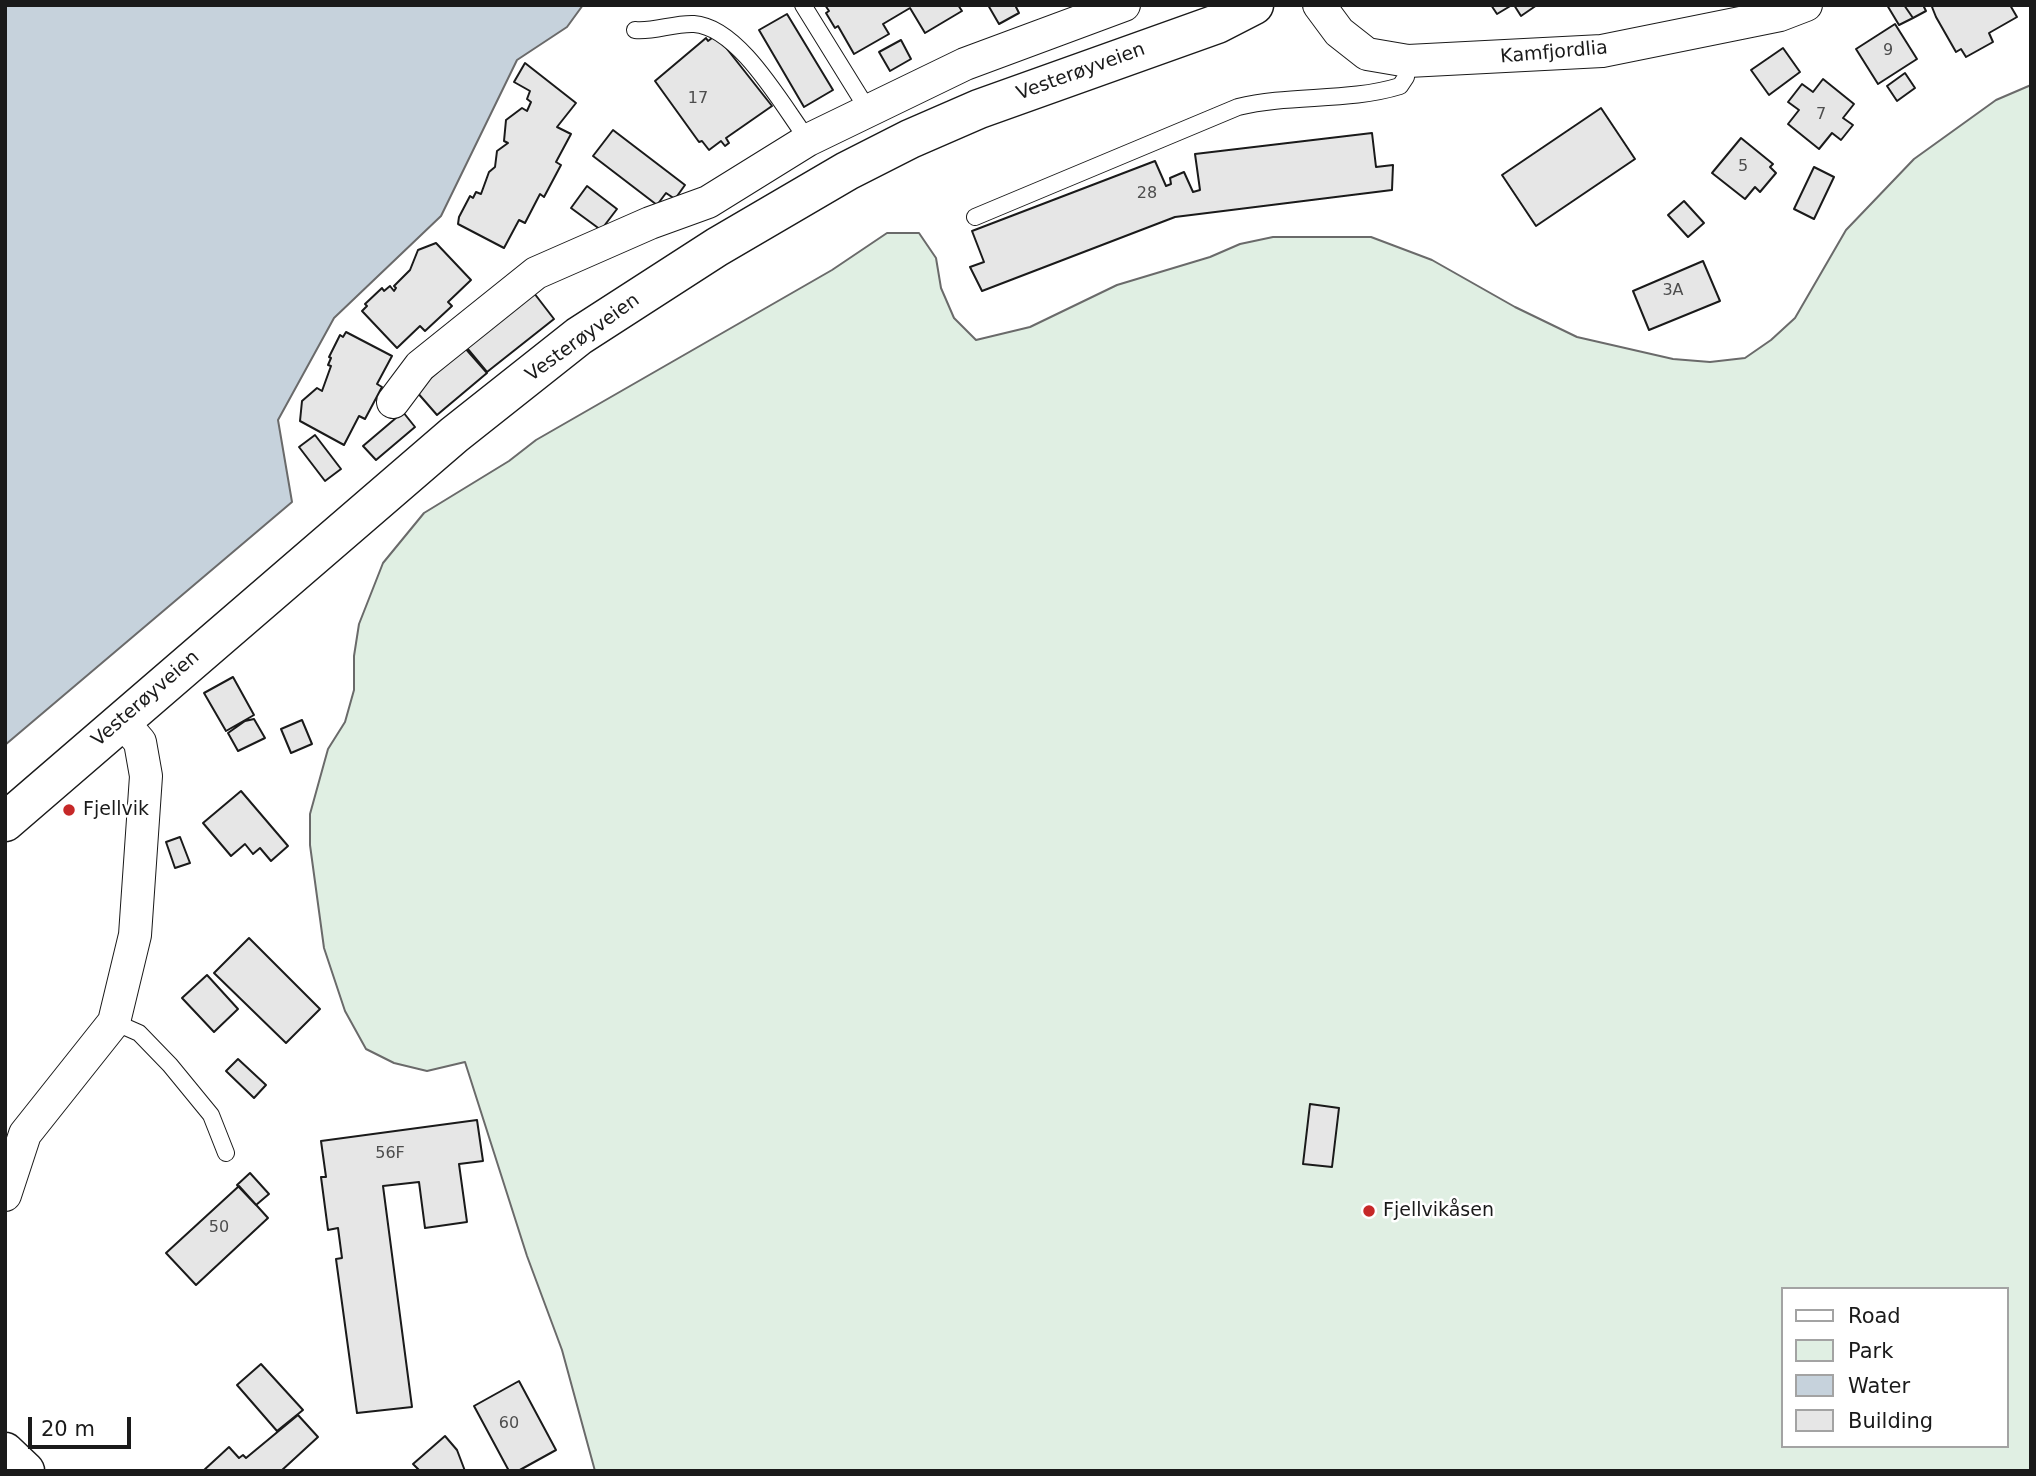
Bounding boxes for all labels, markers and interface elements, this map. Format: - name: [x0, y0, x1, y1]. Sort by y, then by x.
- street label: Kamfjordlia: [1499, 37, 1609, 69]
- street label: Vesterøyveien: [1014, 38, 1148, 106]
- house number: 9: [1883, 41, 1893, 61]
- house number: 17: [688, 89, 708, 109]
- house number: 7: [1816, 105, 1826, 125]
- house number: 5: [1738, 157, 1748, 177]
- house number: 28: [1137, 184, 1157, 204]
- house number: 3A: [1662, 281, 1684, 301]
- street label: Vesterøyveien: [522, 289, 644, 387]
- street label: Vesterøyveien: [88, 646, 204, 752]
- place label: Fjellvik: [83, 799, 149, 821]
- marker: Fjellvik: [61, 802, 77, 818]
- house number: 56F: [375, 1144, 405, 1164]
- place label: Fjellvikåsen: [1383, 1200, 1494, 1222]
- marker: Fjellvikåsen: [1361, 1203, 1377, 1219]
- house number: 50: [209, 1218, 229, 1238]
- legend: [1780, 1287, 2008, 1448]
- text: Road: [1848, 1304, 1901, 1328]
- text: Park: [1848, 1339, 1893, 1363]
- text: Water: [1848, 1374, 1910, 1398]
- scale bar: [32, 1402, 135, 1446]
- text: Building: [1848, 1409, 1933, 1433]
- house number: 60: [499, 1414, 519, 1434]
- text: 20 m: [41, 1417, 95, 1441]

